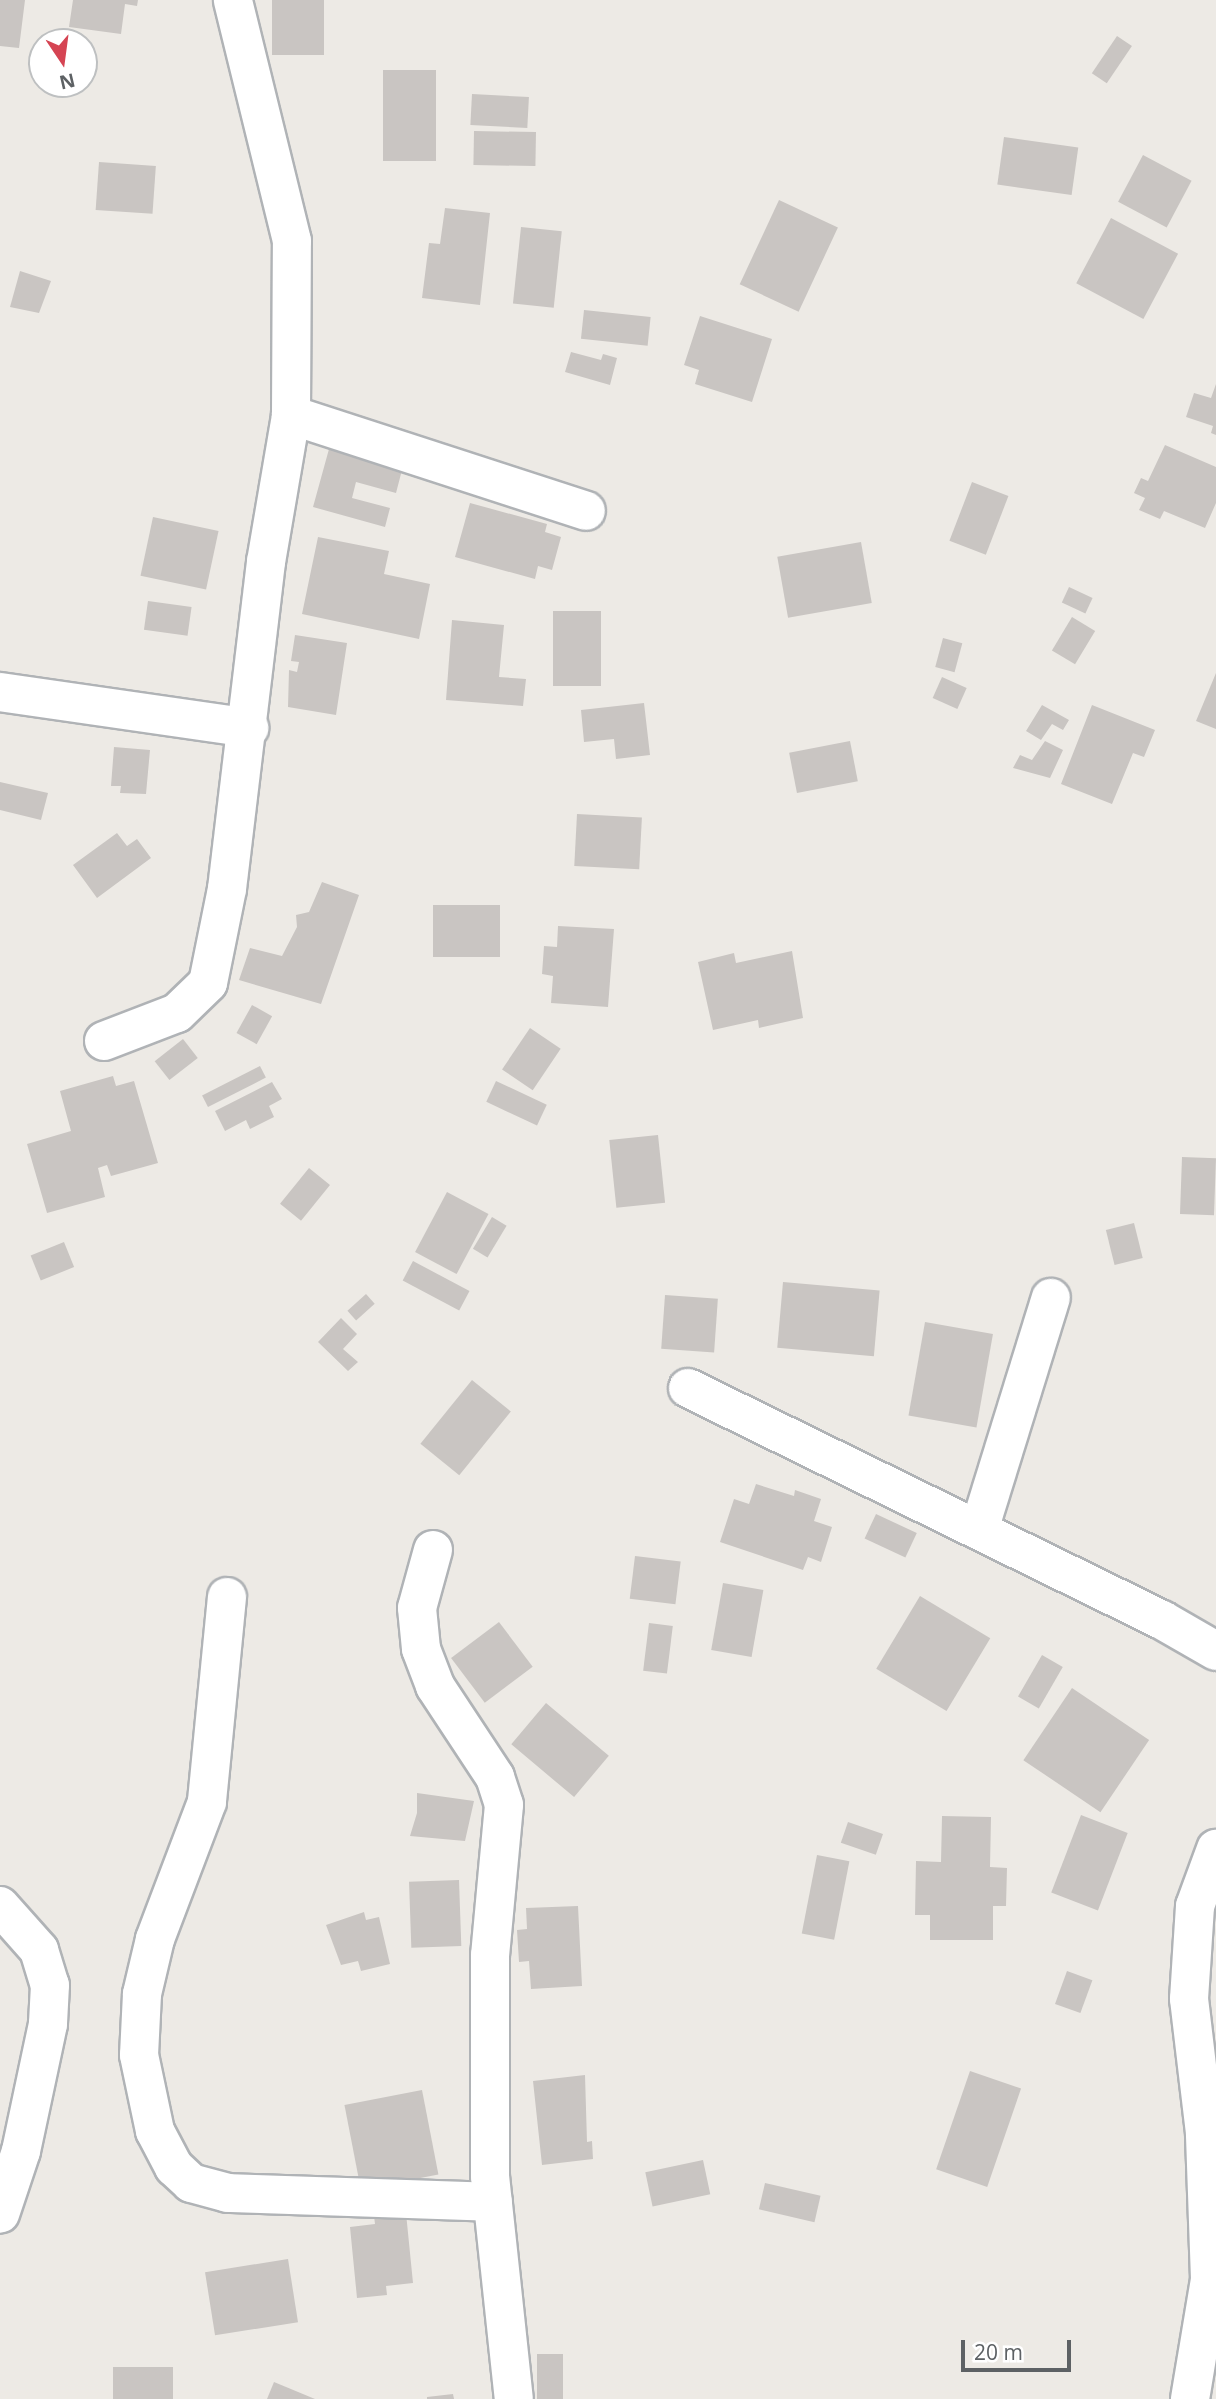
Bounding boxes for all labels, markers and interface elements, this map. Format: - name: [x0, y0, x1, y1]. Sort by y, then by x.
- north arrow: [28, 28, 98, 98]
- text: N: [57, 67, 78, 96]
- scale bar: [964, 2326, 1074, 2370]
- text: 20 m: [974, 2338, 1023, 2366]

